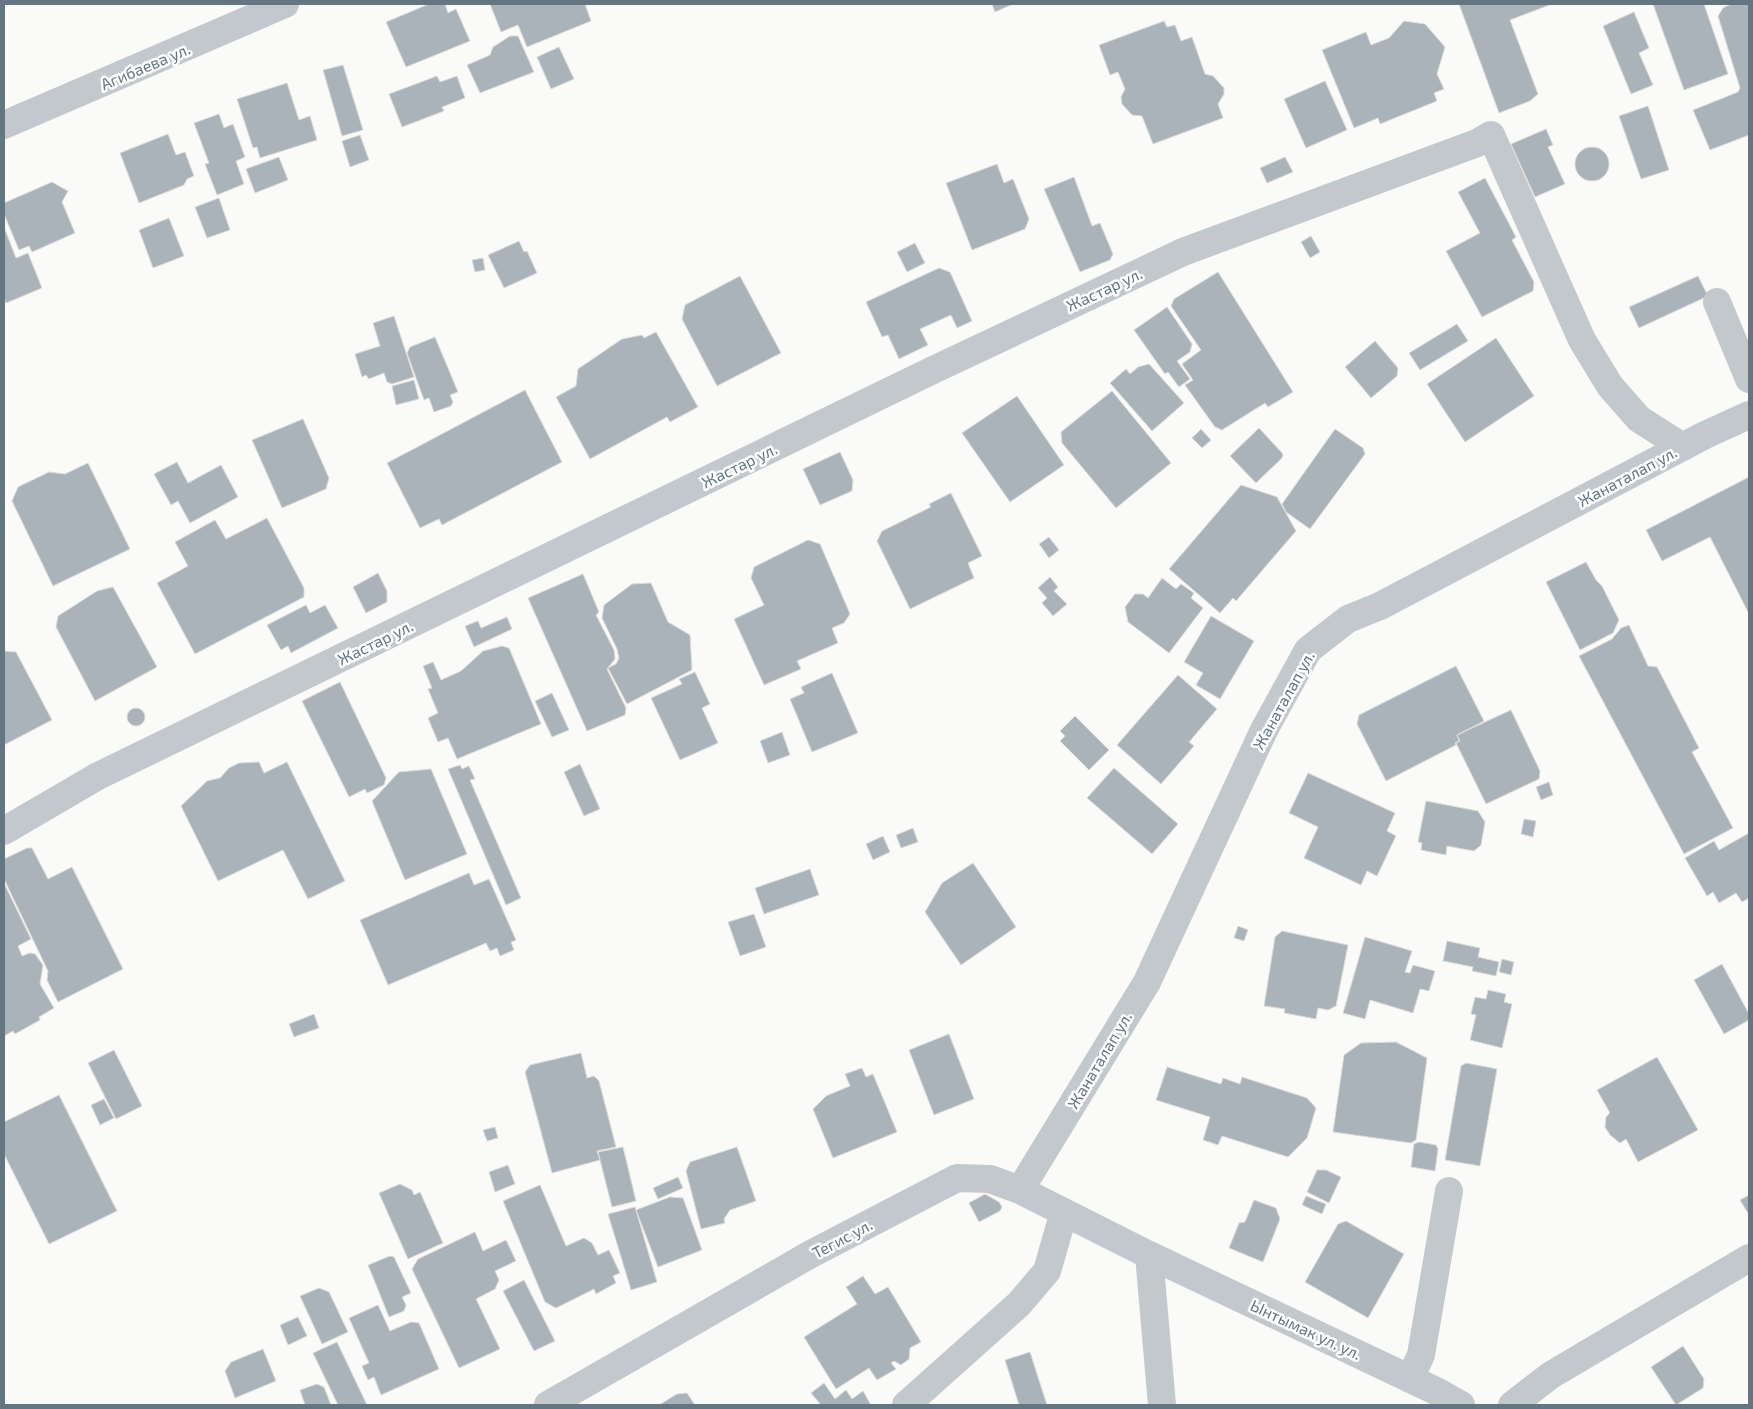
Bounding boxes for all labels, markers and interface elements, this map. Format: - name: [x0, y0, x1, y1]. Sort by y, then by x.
- street label: Агибаева ул.: [97, 39, 193, 94]
- street label: Жастар ул.: [1063, 263, 1145, 316]
- street label: Жастар ул.: [698, 439, 780, 492]
- street label: Жанаталап ул.: [1574, 442, 1680, 511]
- street label: Жастар ул.: [334, 616, 416, 669]
- street label: Жанаталап ул.: [1248, 648, 1319, 753]
- street label: Жанаталап ул.: [1063, 1008, 1136, 1112]
- street label: Тегис ул.: [809, 1214, 876, 1263]
- street label: Ынтымак ул. ул.: [1247, 1295, 1364, 1364]

